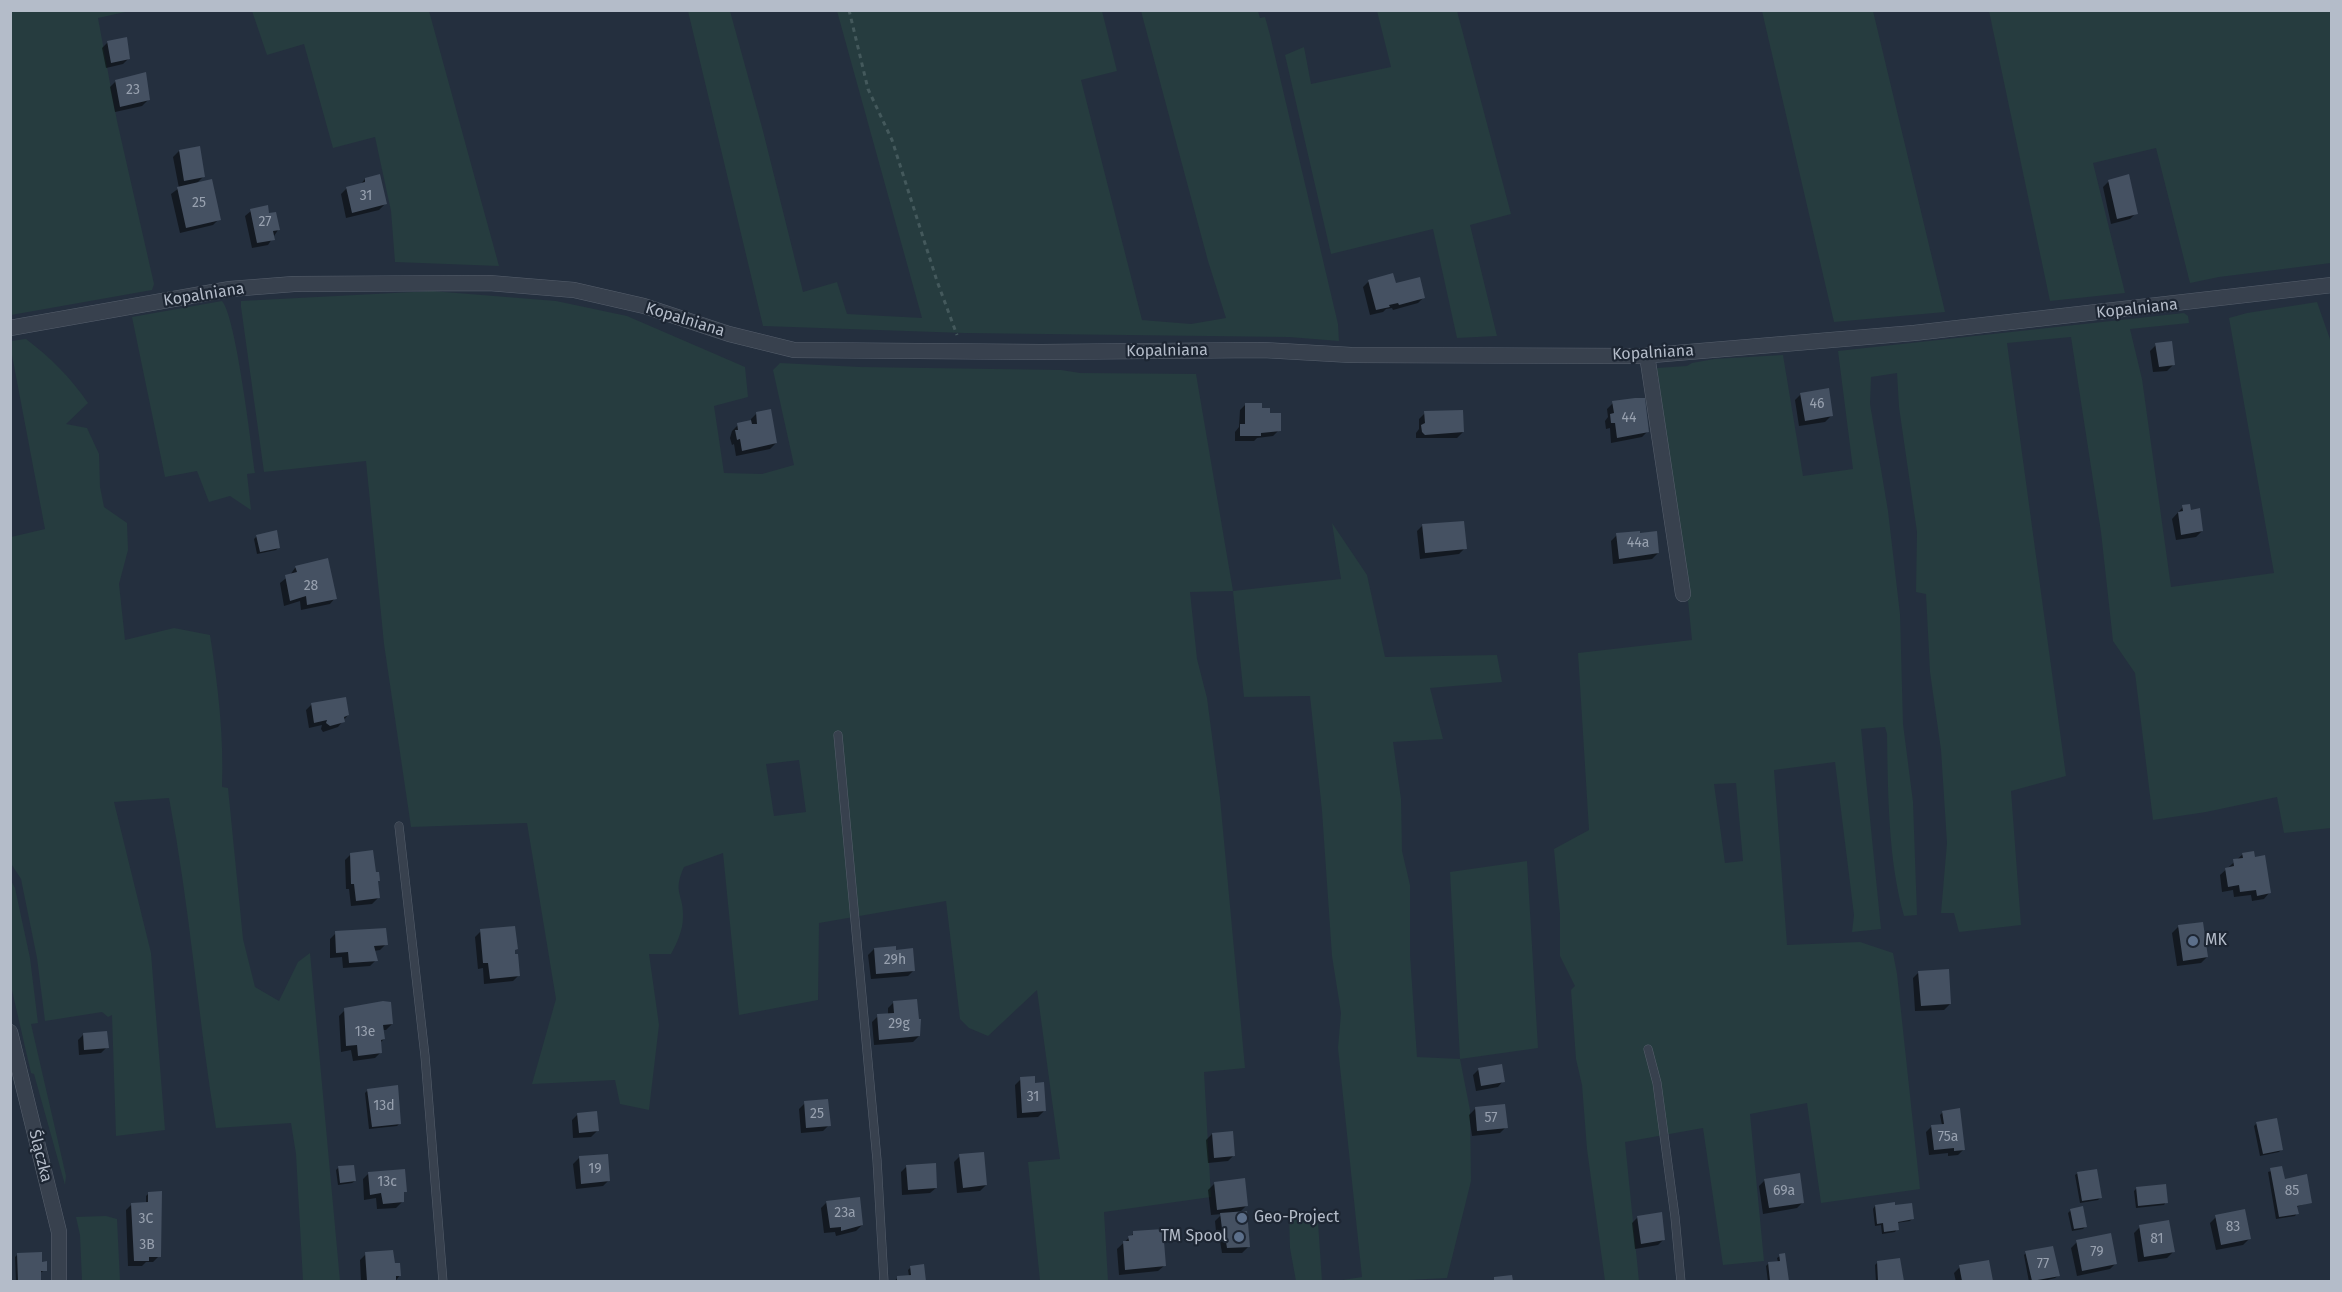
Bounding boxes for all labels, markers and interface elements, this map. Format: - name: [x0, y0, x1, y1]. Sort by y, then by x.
- house number: 23: [126, 82, 140, 98]
- house number: 31: [360, 188, 372, 204]
- house number: 25: [192, 195, 206, 211]
- house number: 27: [258, 214, 272, 230]
- street label: Kopalniana: [162, 279, 246, 311]
- street label: Kopalniana: [2095, 295, 2179, 323]
- street label: Kopalniana: [643, 299, 727, 341]
- street label: Kopalniana: [1126, 341, 1208, 361]
- street label: Kopalniana: [1612, 341, 1694, 365]
- house number: 46: [1810, 396, 1824, 412]
- house number: 44: [1622, 410, 1636, 426]
- house number: 44a: [1627, 535, 1649, 551]
- house number: 28: [304, 578, 318, 594]
- place label: MK: [2205, 931, 2227, 951]
- marker: MK: [2186, 934, 2200, 948]
- house number: 29h: [884, 952, 906, 968]
- house number: 29g: [888, 1016, 910, 1032]
- house number: 13e: [355, 1024, 375, 1040]
- house number: 31: [1027, 1089, 1039, 1105]
- house number: 13d: [373, 1098, 395, 1114]
- house number: 25: [810, 1106, 824, 1122]
- house number: 57: [1485, 1110, 1497, 1126]
- street label: Ślączka: [24, 1128, 56, 1184]
- house number: 75a: [1938, 1129, 1958, 1145]
- house number: 19: [588, 1161, 602, 1177]
- house number: 13c: [377, 1174, 397, 1190]
- house number: 69a: [1773, 1183, 1795, 1199]
- house number: 85: [2285, 1183, 2299, 1199]
- house number: 23a: [834, 1205, 856, 1221]
- place label: Geo-Project: [1254, 1208, 1339, 1228]
- house number: 3C: [139, 1211, 153, 1227]
- marker: Geo-Project: [1235, 1211, 1249, 1225]
- house number: 83: [2226, 1219, 2240, 1235]
- place label: TM Spool: [1161, 1227, 1227, 1247]
- marker: TM Spool: [1232, 1230, 1246, 1244]
- house number: 81: [2150, 1231, 2164, 1247]
- house number: 3B: [139, 1237, 155, 1253]
- house number: 79: [2090, 1244, 2104, 1260]
- house number: 77: [2037, 1256, 2049, 1272]

